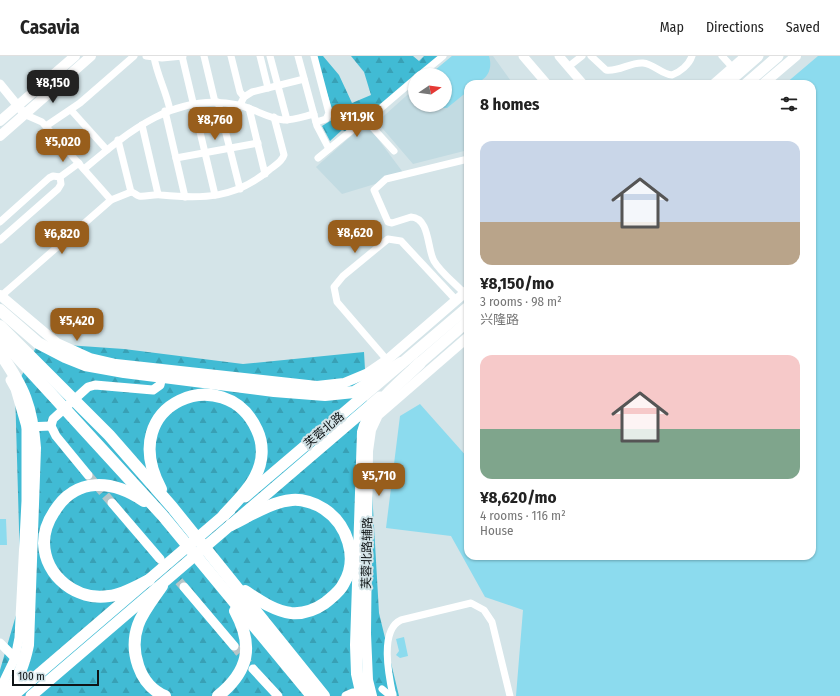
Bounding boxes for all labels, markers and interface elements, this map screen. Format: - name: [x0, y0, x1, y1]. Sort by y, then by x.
- text: Casavia: [20, 16, 80, 39]
- text: Map: [660, 19, 684, 36]
- text: Directions: [706, 19, 764, 36]
- text: Saved: [786, 19, 820, 36]
- north arrow: [408, 68, 452, 112]
- map controls: [408, 68, 452, 112]
- pin: ¥8,150: [20, 70, 86, 104]
- text: ¥8,150: [36, 75, 70, 90]
- icon: filters: [778, 93, 800, 115]
- text: 8 homes: [480, 94, 540, 115]
- pin: ¥11.9K: [324, 104, 390, 138]
- pin: ¥8,760: [182, 107, 248, 141]
- text: ¥11.9K: [340, 109, 374, 124]
- text: ¥8,760: [197, 112, 233, 127]
- pin: ¥5,020: [30, 129, 96, 163]
- text: ¥5,020: [45, 134, 81, 149]
- icon: home: [604, 167, 676, 239]
- pin: ¥8,620: [322, 220, 388, 254]
- pin: ¥6,820: [29, 221, 95, 255]
- text: ¥8,620: [337, 225, 373, 240]
- text: ¥6,820: [44, 226, 80, 241]
- text: ¥8,150/mo: [480, 273, 554, 294]
- text: 3 rooms · 98 m²: [480, 294, 562, 309]
- pin: ¥5,420: [44, 308, 110, 342]
- text: 兴隆路: [480, 312, 519, 327]
- text: ¥5,420: [59, 313, 95, 328]
- icon: home: [604, 381, 676, 453]
- street label: 芙蓉北路: [301, 409, 347, 451]
- pin: ¥5,710: [346, 463, 412, 497]
- text: ¥5,710: [362, 468, 396, 483]
- text: ¥8,620/mo: [480, 487, 557, 508]
- text: 4 rooms · 116 m²: [480, 508, 566, 523]
- street label: 芙蓉北路辅路: [359, 517, 375, 589]
- text: House: [480, 523, 514, 538]
- scale bar: [12, 668, 99, 687]
- text: 100 m: [18, 670, 45, 683]

